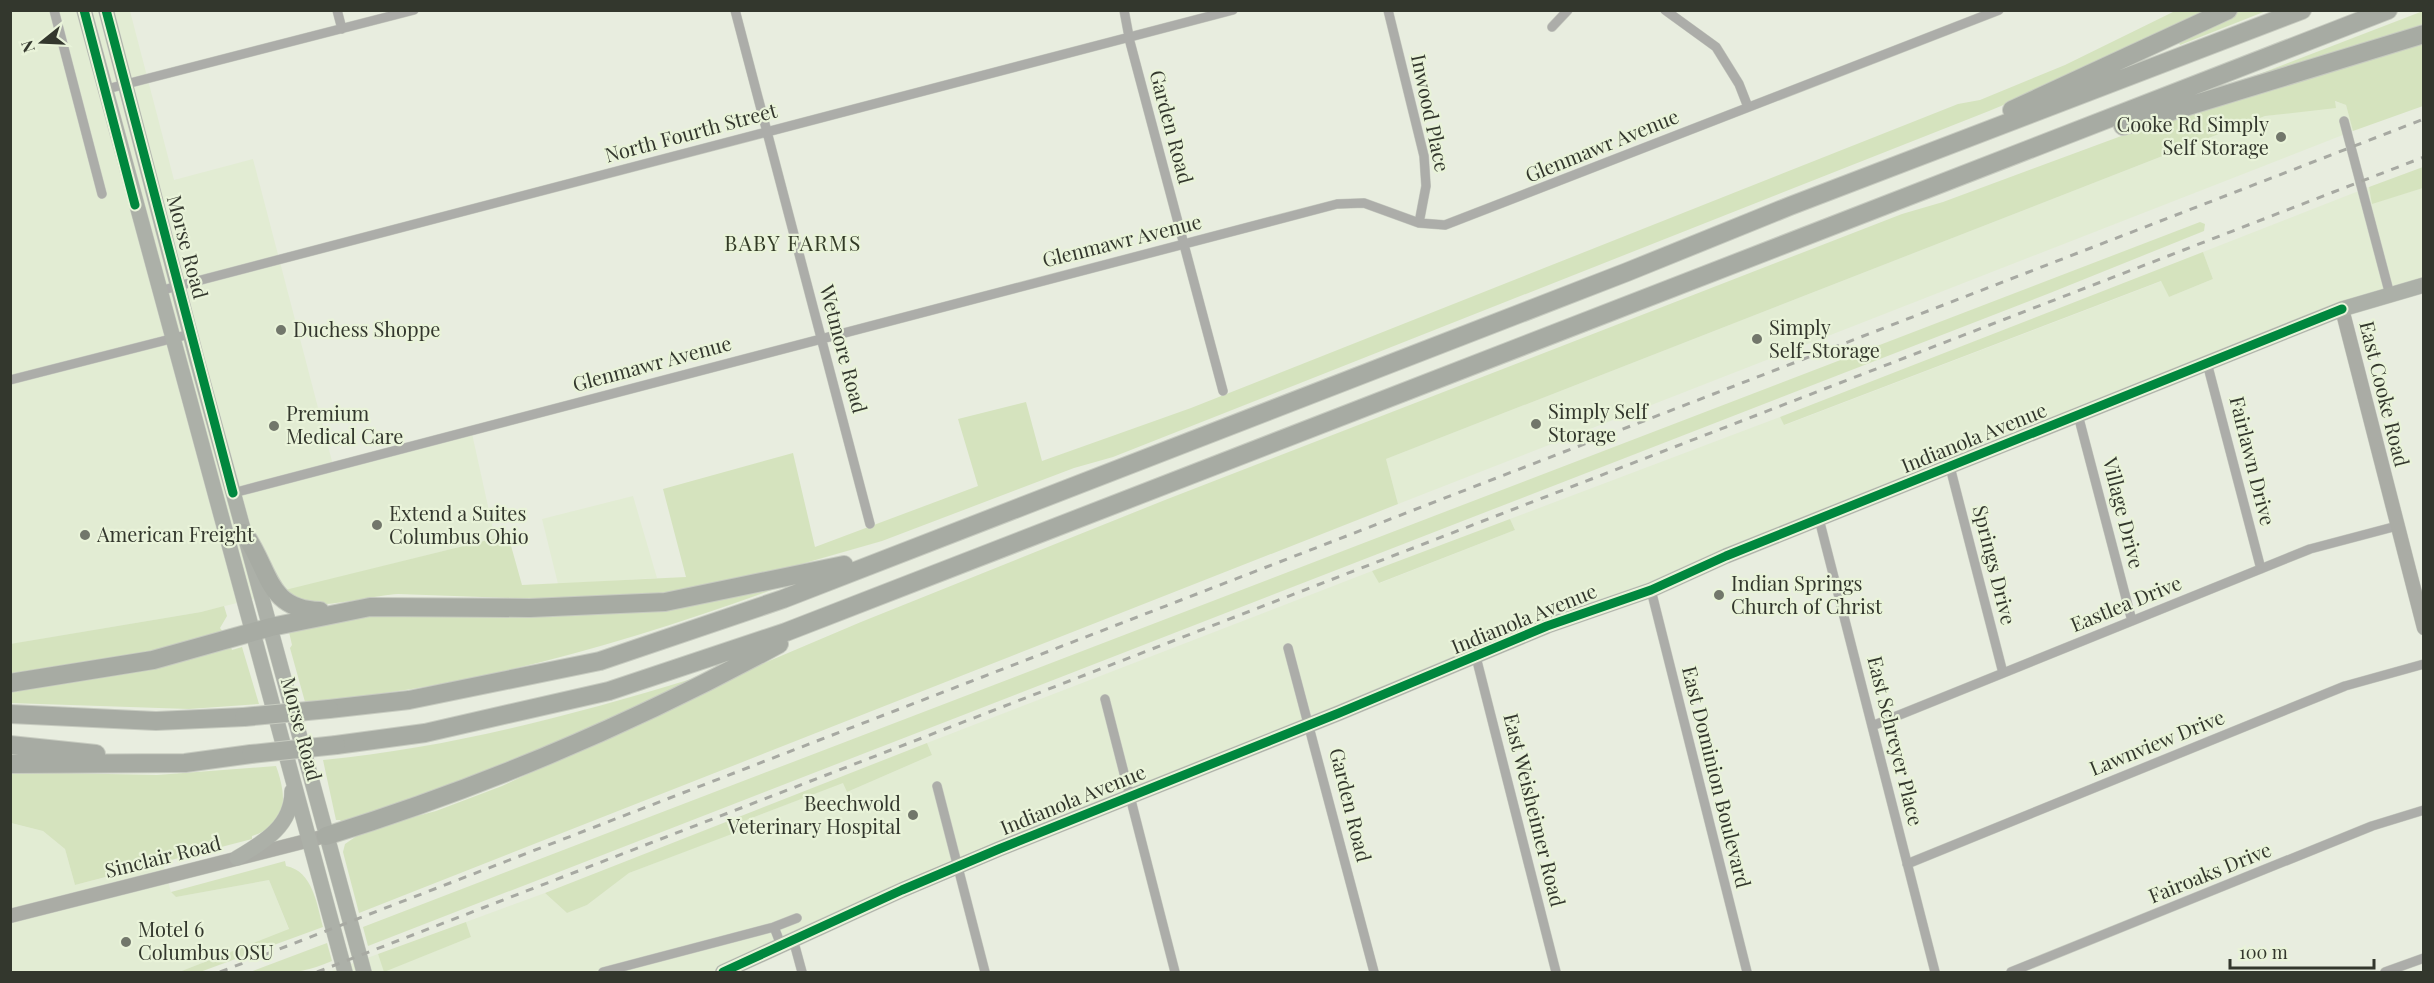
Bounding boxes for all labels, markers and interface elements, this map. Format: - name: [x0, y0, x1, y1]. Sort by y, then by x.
- north arrow: [12, 12, 72, 72]
- text: N: [15, 38, 39, 56]
- street label: Inwood Place: [1406, 52, 1457, 174]
- street label: Garden Road: [1144, 67, 1201, 187]
- street label: North Fourth Street: [601, 95, 781, 168]
- street label: Glenmawr Avenue: [1521, 101, 1682, 188]
- place label: Cooke Rd Simply Self Storage: [2117, 110, 2269, 160]
- marker: Cooke Rd Simply Self Storage: [2274, 130, 2288, 144]
- street label: Morse Road: [162, 192, 215, 302]
- street label: Glenmawr Avenue: [1039, 207, 1204, 272]
- district label: BABY FARMS: [724, 228, 862, 256]
- street label: Wetmore Road: [814, 281, 875, 416]
- place label: Simply Self-Storage: [1769, 313, 1880, 363]
- place label: Duchess Shoppe: [293, 315, 440, 342]
- street label: East Cooke Road: [2354, 318, 2417, 470]
- marker: Duchess Shoppe: [274, 323, 288, 337]
- street label: Glenmawr Avenue: [569, 328, 734, 397]
- marker: Simply Self-Storage: [1750, 332, 1764, 346]
- street label: Fairlawn Drive: [2224, 393, 2283, 528]
- street label: Indianola Avenue: [1897, 395, 2050, 478]
- place label: Simply Self Storage: [1548, 397, 1649, 447]
- place label: Premium Medical Care: [286, 399, 403, 449]
- marker: Simply Self Storage: [1529, 417, 1543, 431]
- marker: Premium Medical Care: [267, 419, 281, 433]
- street label: Village Drive: [2097, 453, 2151, 571]
- place label: Extend a Suites Columbus Ohio: [389, 499, 529, 549]
- street label: Springs Drive: [1968, 502, 2023, 627]
- marker: Extend a Suites Columbus Ohio: [370, 518, 384, 532]
- place label: American Freight: [96, 520, 255, 547]
- marker: American Freight: [78, 528, 92, 542]
- street label: Eastlea Drive: [2066, 568, 2185, 637]
- place label: Indian Springs Church of Christ: [1731, 569, 1883, 619]
- street label: Indianola Avenue: [1447, 576, 1600, 659]
- marker: Indian Springs Church of Christ: [1712, 588, 1726, 602]
- street label: East Schreyer Place: [1862, 653, 1931, 828]
- street label: East Dominion Boulevard: [1677, 663, 1758, 891]
- street label: Morse Road: [276, 674, 329, 784]
- street label: Lawnview Drive: [2085, 702, 2228, 781]
- street label: East Weisheimer Road: [1498, 710, 1573, 909]
- street label: Garden Road: [1324, 745, 1379, 865]
- street label: Indianola Avenue: [996, 757, 1149, 840]
- place label: Beechwold Veterinary Hospital: [726, 789, 901, 839]
- marker: Beechwold Veterinary Hospital: [906, 808, 920, 822]
- street label: Sinclair Road: [102, 828, 224, 883]
- street label: Fairoaks Drive: [2144, 835, 2275, 909]
- place label: Motel 6 Columbus OSU: [138, 915, 274, 965]
- scale bar: [2230, 932, 2374, 970]
- marker: Motel 6 Columbus OSU: [119, 935, 133, 949]
- text: 100 m: [2239, 940, 2288, 964]

